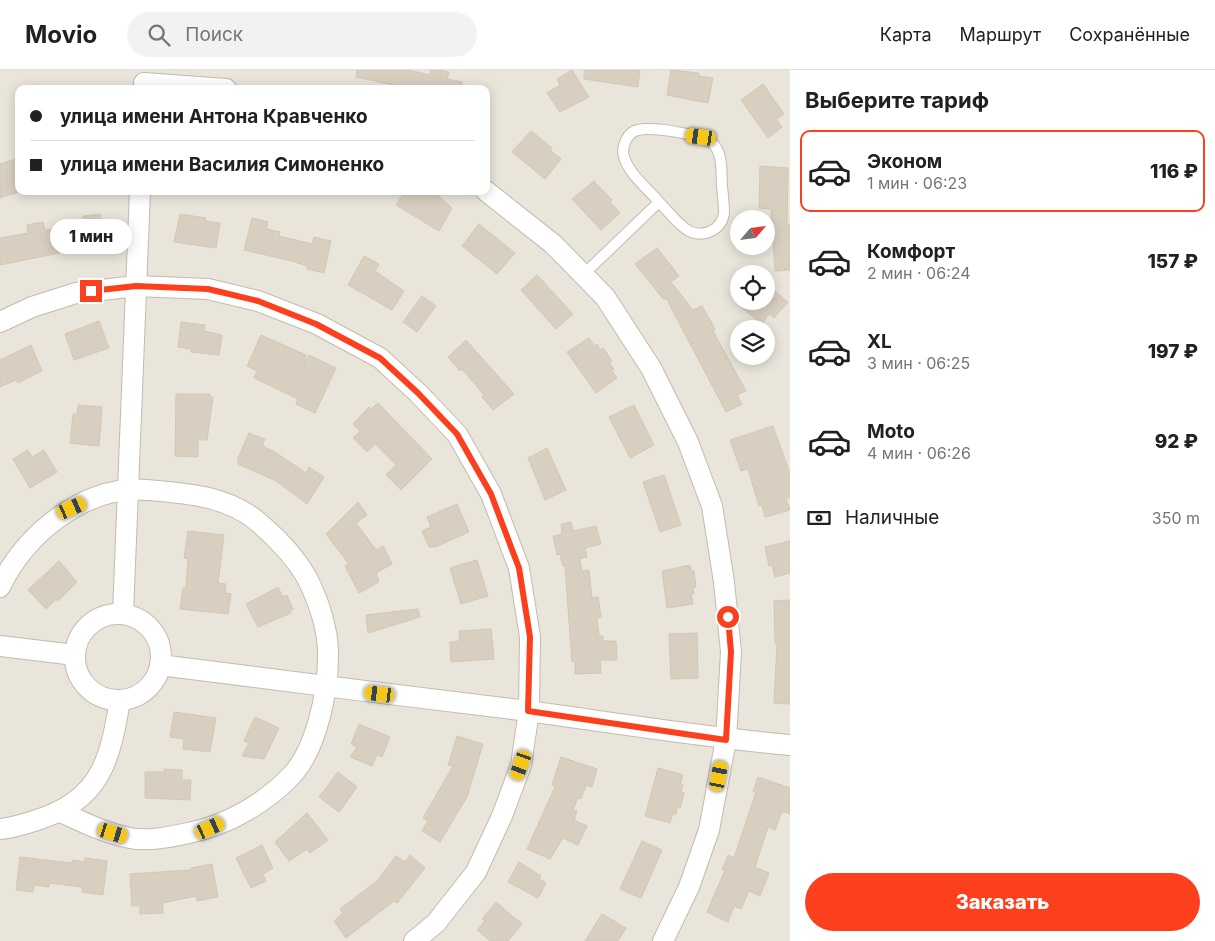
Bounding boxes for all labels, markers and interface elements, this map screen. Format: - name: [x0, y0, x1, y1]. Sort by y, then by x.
- search box: [127, 12, 477, 57]
- text: Movio: [25, 20, 97, 49]
- icon: search: [145, 21, 173, 49]
- text: Поиск: [185, 23, 243, 46]
- text: Карта: [880, 24, 932, 45]
- text: Маршрут: [960, 24, 1041, 45]
- text: Сохранённые: [1069, 24, 1190, 45]
- text: Выберите тариф: [805, 87, 989, 113]
- text: улица имени Антона Кравченко: [60, 105, 368, 128]
- car: [685, 127, 716, 147]
- icon: car: [807, 149, 852, 194]
- text: Эконом: [867, 150, 942, 173]
- text: улица имени Василия Симоненко: [60, 153, 384, 176]
- text: 116 ₽: [1150, 160, 1198, 183]
- text: 1 мин · 06:23: [867, 173, 967, 193]
- north arrow: [730, 210, 775, 255]
- map controls: [730, 210, 775, 365]
- callout: 1 мин: [50, 218, 132, 254]
- text: 1 мин: [69, 226, 113, 246]
- icon: car: [807, 239, 852, 284]
- text: Комфорт: [867, 240, 955, 263]
- text: 157 ₽: [1147, 250, 1198, 273]
- text: 2 мин · 06:24: [867, 263, 971, 283]
- button: locate: [730, 265, 775, 310]
- route end: [80, 280, 102, 302]
- button: layers: [730, 320, 775, 365]
- icon: car: [807, 329, 852, 374]
- text: XL: [867, 330, 892, 353]
- text: 197 ₽: [1148, 340, 1198, 363]
- text: 3 мин · 06:25: [867, 353, 970, 373]
- icon: car: [807, 419, 852, 464]
- text: Moto: [867, 420, 915, 443]
- text: 92 ₽: [1155, 430, 1198, 453]
- text: 4 мин · 06:26: [867, 443, 971, 463]
- car: [55, 495, 88, 521]
- icon: cash: [805, 504, 833, 532]
- text: Наличные: [845, 506, 939, 529]
- text: 350 m: [1152, 508, 1200, 528]
- route start: [717, 606, 739, 628]
- car: [364, 685, 395, 703]
- car: [508, 748, 533, 782]
- car: [708, 760, 729, 792]
- car: [193, 815, 226, 841]
- car: [96, 821, 129, 845]
- button: Заказать: [805, 873, 1200, 931]

